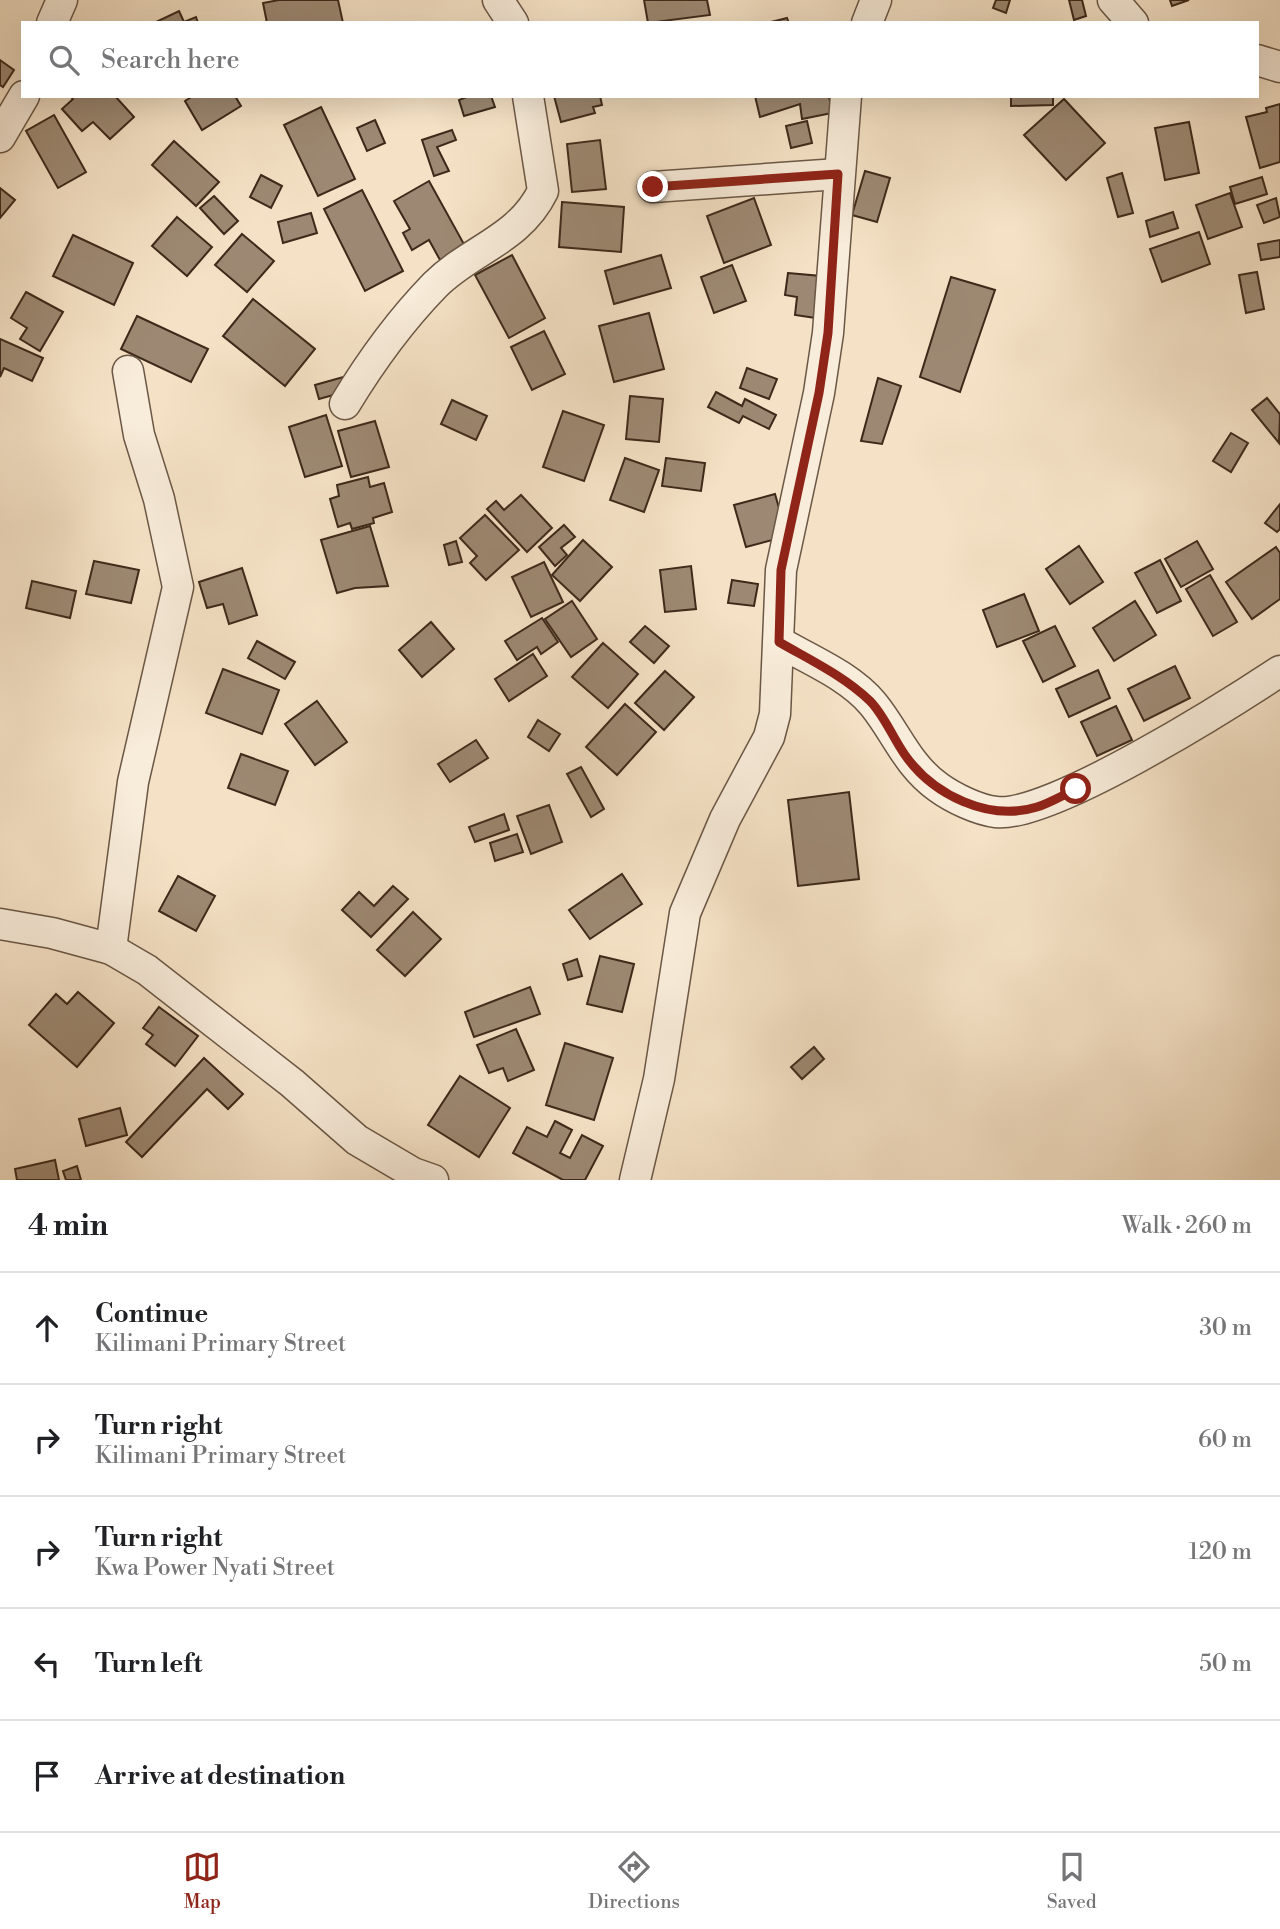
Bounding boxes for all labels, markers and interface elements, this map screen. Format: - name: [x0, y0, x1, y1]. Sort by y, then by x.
- search box: [21, 21, 1259, 98]
- icon: search: [45, 41, 83, 79]
- text: Search here: [101, 44, 240, 76]
- route end: [637, 171, 668, 202]
- route start: [1060, 773, 1091, 804]
- text: 4 min: [28, 1207, 108, 1245]
- text: Walk · 260 m: [1122, 1212, 1252, 1240]
- text: Continue: [95, 1298, 208, 1330]
- icon: ahead: [28, 1309, 66, 1347]
- text: 30 m: [1199, 1314, 1252, 1342]
- text: Kilimani Primary Street: [95, 1330, 346, 1358]
- text: Turn right: [95, 1410, 223, 1442]
- icon: right: [28, 1421, 66, 1459]
- text: 60 m: [1198, 1426, 1252, 1454]
- text: Kilimani Primary Street: [95, 1442, 346, 1470]
- text: Turn right: [95, 1522, 223, 1554]
- icon: right: [28, 1533, 66, 1571]
- text: 120 m: [1188, 1538, 1252, 1566]
- text: Kwa Power Nyati Street: [95, 1554, 335, 1582]
- icon: left: [28, 1645, 66, 1683]
- text: Turn left: [95, 1648, 203, 1680]
- text: 50 m: [1199, 1650, 1252, 1678]
- icon: arrive: [28, 1757, 66, 1795]
- text: Arrive at destination: [95, 1760, 345, 1792]
- tab: Map: [183, 1848, 221, 1914]
- tab: Directions: [588, 1848, 680, 1914]
- tab: Saved: [1047, 1848, 1097, 1914]

